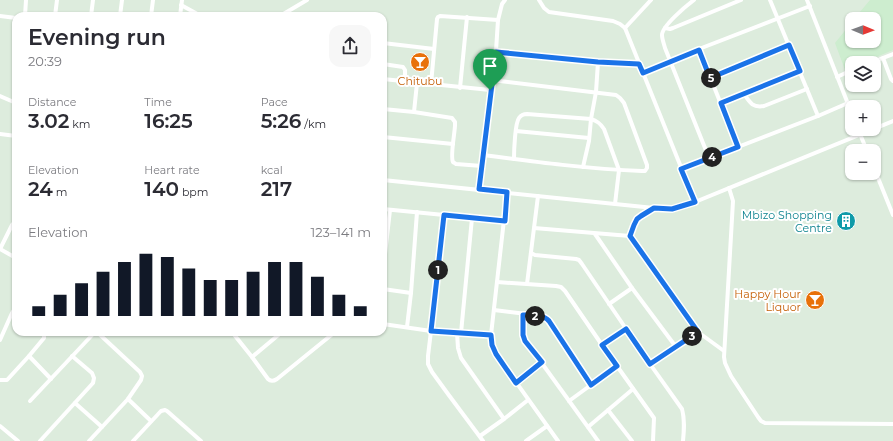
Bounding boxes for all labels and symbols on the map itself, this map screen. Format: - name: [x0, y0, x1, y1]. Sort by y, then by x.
- north arrow: [845, 12, 881, 48]
- pin: [473, 49, 507, 90]
- bar icon: Chitubu: [409, 51, 431, 73]
- pin: 5: [701, 68, 721, 88]
- place label: Chitubu: [398, 74, 442, 88]
- pin: 4: [702, 147, 722, 167]
- place label: Mbizo Shopping Centre: [742, 208, 832, 235]
- building icon: Mbizo Shopping Centre: [835, 210, 857, 232]
- pin: 1: [428, 260, 448, 280]
- place label: Happy Hour Liquor: [734, 287, 801, 314]
- bar icon: Happy Hour Liquor: [804, 289, 826, 311]
- pin: 2: [525, 306, 545, 326]
- pin: 3: [682, 326, 702, 346]

